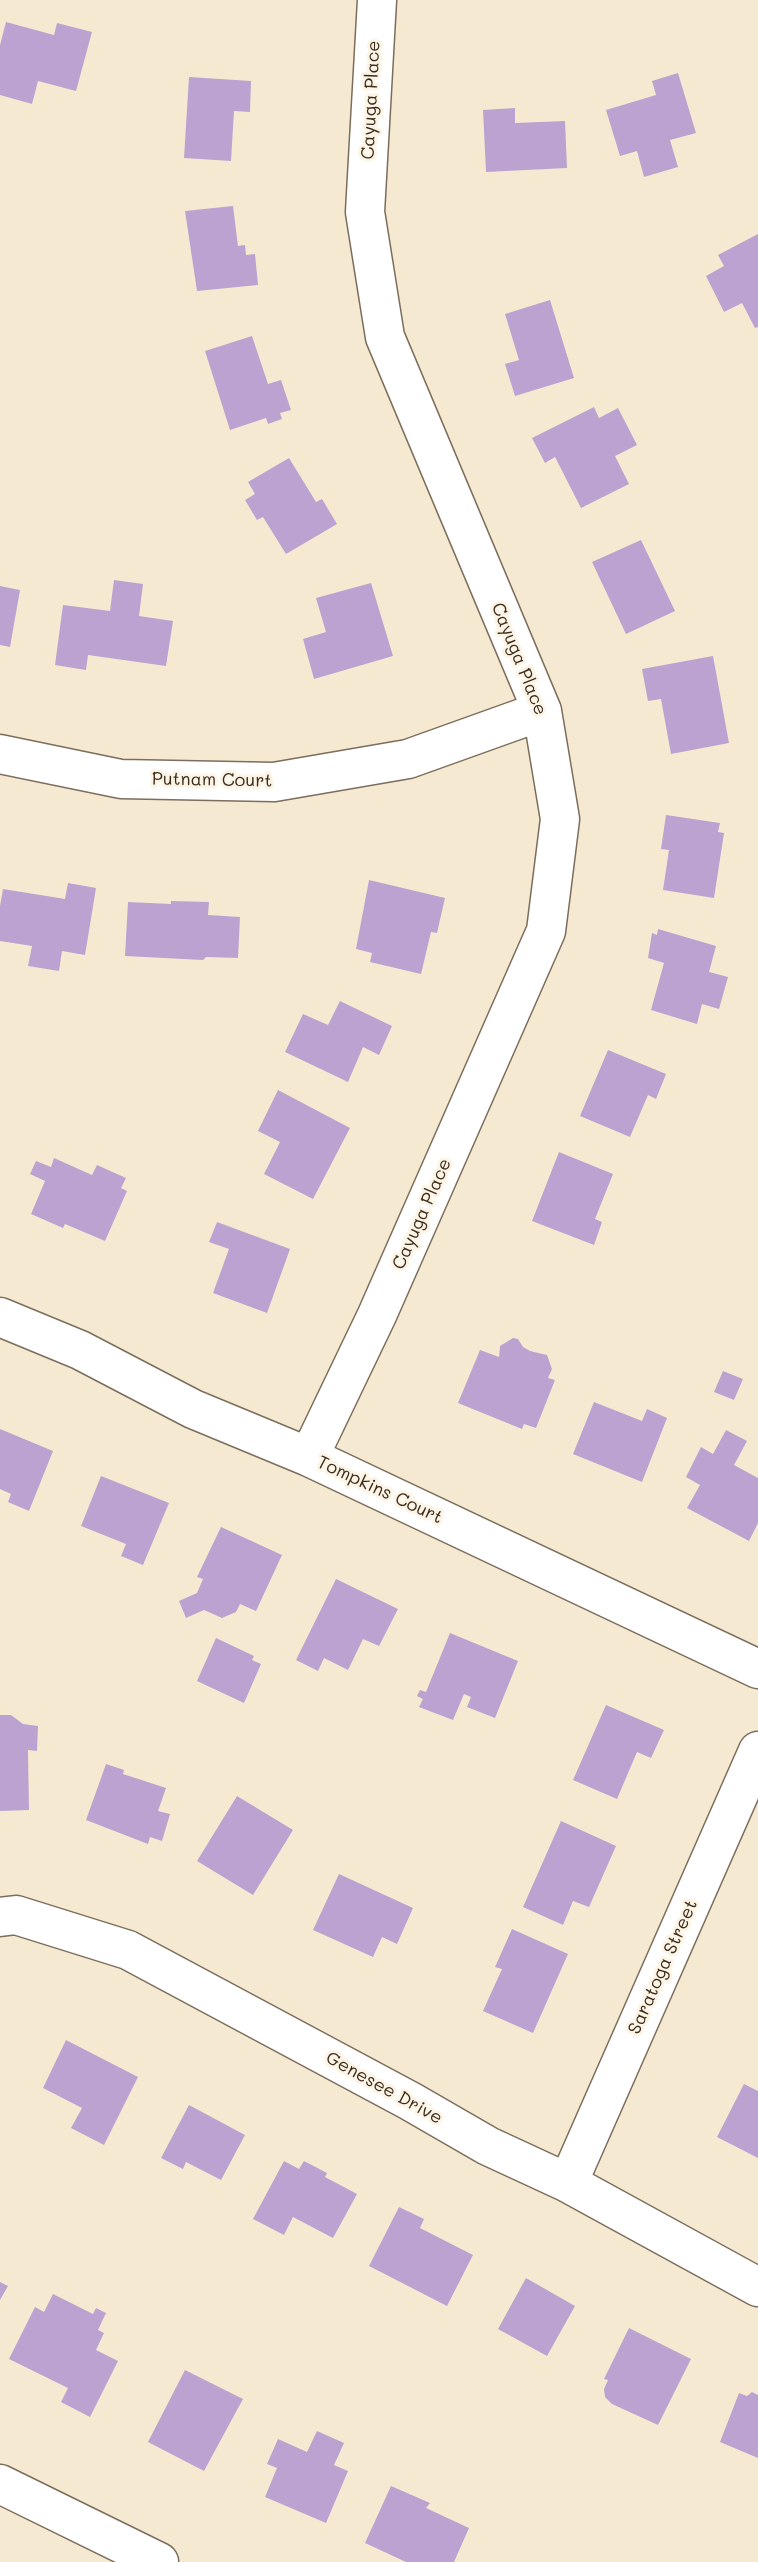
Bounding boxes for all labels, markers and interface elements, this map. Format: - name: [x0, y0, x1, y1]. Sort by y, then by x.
- street label: Cayuga Place: [357, 40, 385, 160]
- street label: Cayuga Place: [487, 600, 551, 718]
- street label: Putnam Court: [152, 768, 272, 792]
- street label: Cayuga Place: [388, 1155, 456, 1273]
- street label: Tompkins Court: [314, 1451, 446, 1529]
- street label: Saratoga Street: [624, 1896, 702, 2038]
- street label: Genesee Drive: [322, 2047, 446, 2129]

